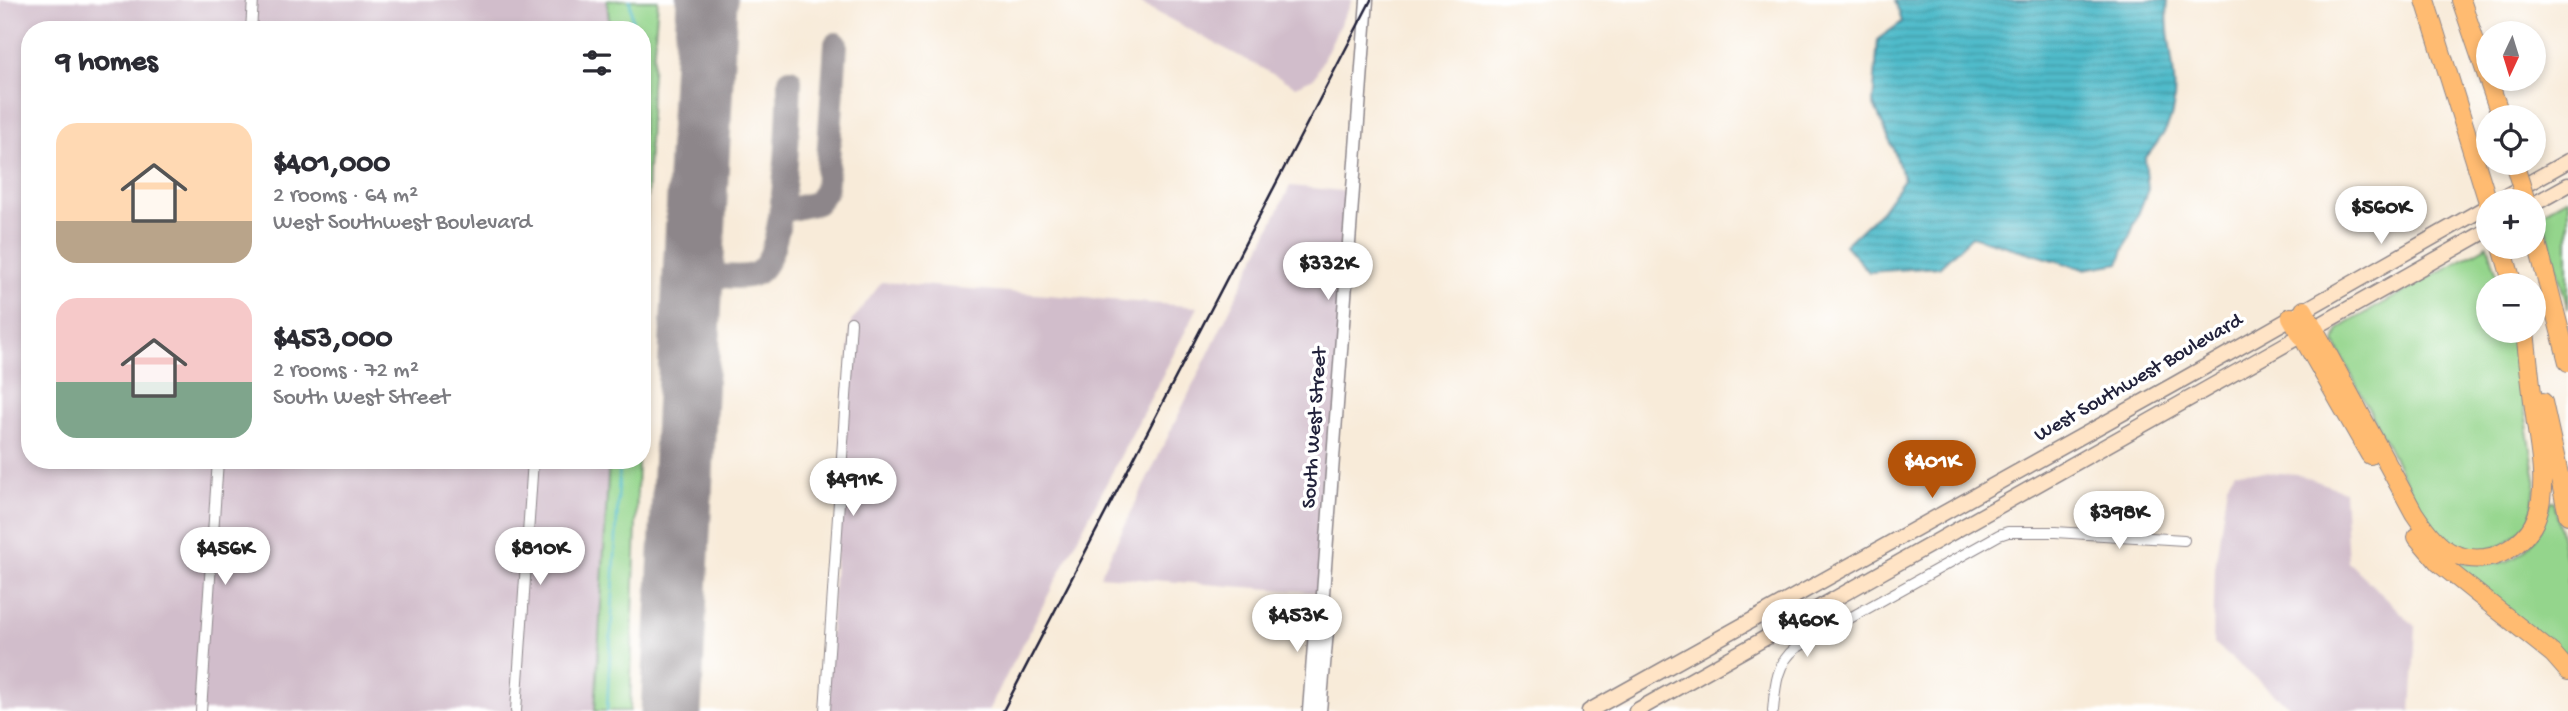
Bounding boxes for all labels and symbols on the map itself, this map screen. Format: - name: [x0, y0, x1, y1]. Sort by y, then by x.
- north arrow: [2476, 21, 2546, 91]
- pin: $560K: [2332, 187, 2430, 246]
- pin: $332K: [1279, 243, 1377, 302]
- street label: West Southwest Boulevard: [2030, 308, 2249, 449]
- street label: South West Street: [1298, 344, 1334, 509]
- pin: $401K: [1883, 440, 1981, 500]
- pin: $491K: [804, 458, 902, 518]
- pin: $398K: [2070, 491, 2168, 551]
- pin: $456K: [176, 528, 274, 587]
- pin: $810K: [491, 528, 589, 587]
- pin: $453K: [1248, 594, 1346, 654]
- pin: $460K: [1758, 600, 1856, 659]

